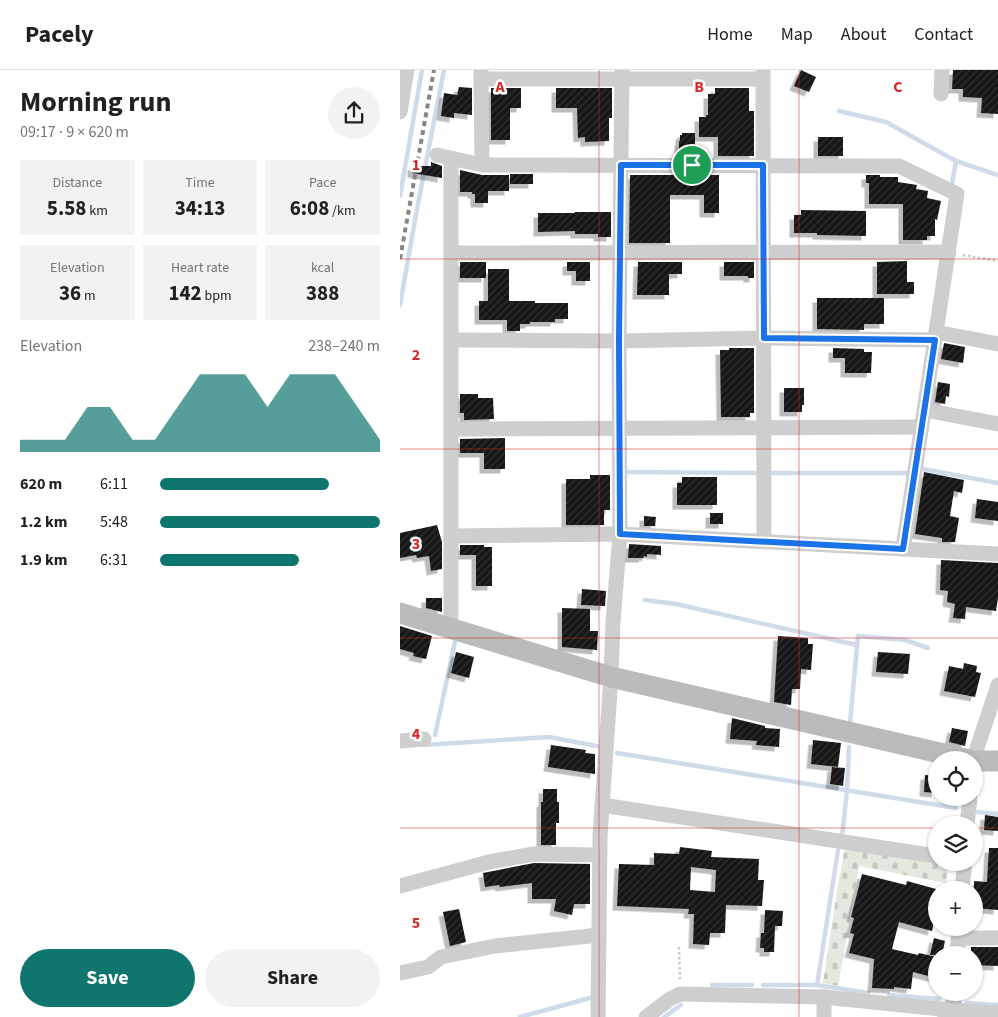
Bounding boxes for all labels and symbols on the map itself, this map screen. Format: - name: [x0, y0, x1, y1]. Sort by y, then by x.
- text: A: [494, 76, 505, 98]
- text: B: [694, 76, 704, 98]
- text: C: [893, 76, 903, 98]
- pin: [671, 144, 713, 186]
- text: 1: [412, 154, 420, 176]
- text: 2: [412, 344, 420, 366]
- text: 3: [412, 533, 420, 555]
- text: 4: [412, 723, 421, 745]
- text: 5: [412, 912, 420, 934]

